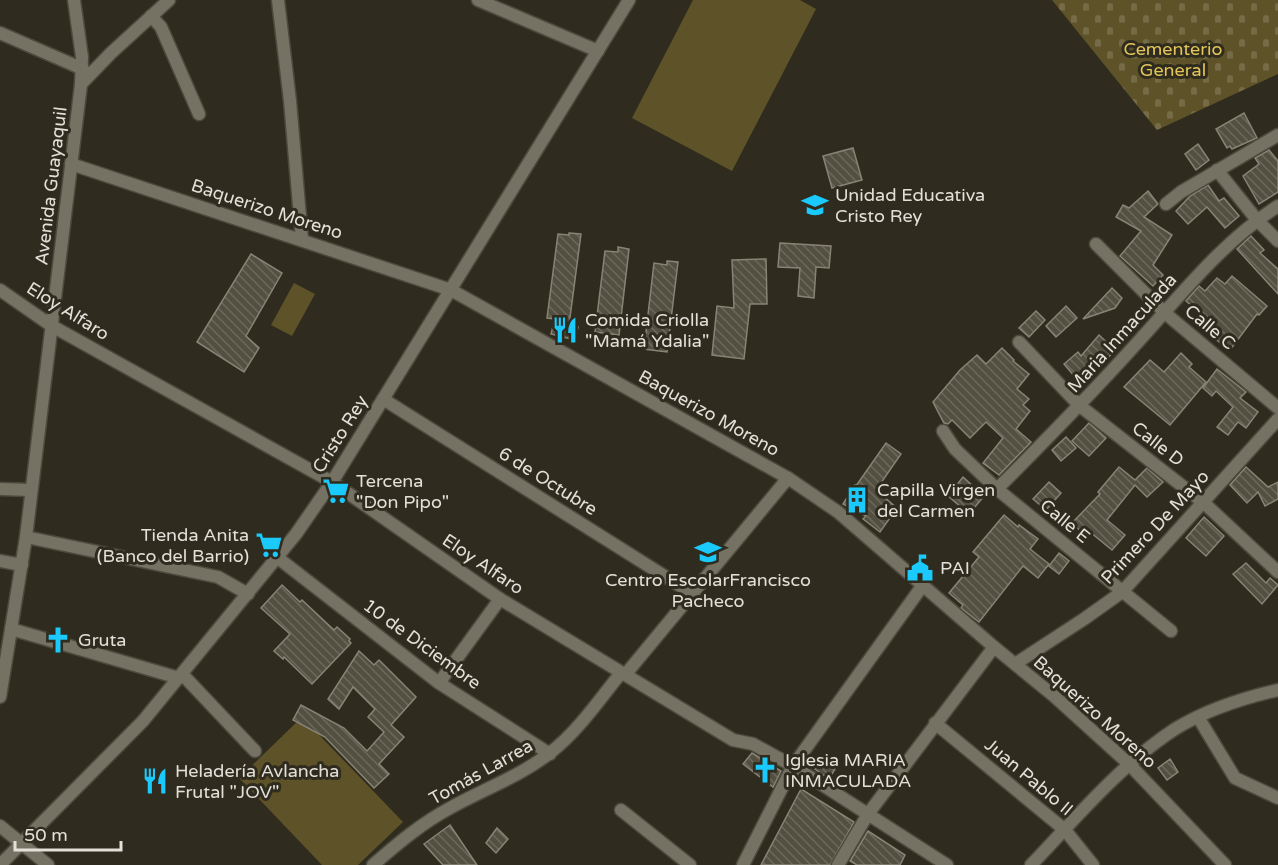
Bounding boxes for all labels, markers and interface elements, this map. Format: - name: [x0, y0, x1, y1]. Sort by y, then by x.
- park label: Cementerio General: [1123, 38, 1223, 81]
- street label: Avenida Guayaquil: [30, 106, 72, 266]
- street label: Baquerizo Moreno: [189, 174, 346, 244]
- place label: Unidad Educativa Cristo Rey: [835, 184, 985, 227]
- school or university icon: Unidad Educativa Cristo Rey: [800, 190, 830, 220]
- street label: Maria Inmaculada: [1063, 269, 1181, 397]
- street label: Eloy Alfaro: [23, 277, 113, 345]
- street label: Calle C: [1180, 300, 1240, 354]
- place label: Comida Criolla "Mamá Ydalia": [585, 309, 709, 352]
- restaurant icon: Comida Criolla "Mamá Ydalia": [550, 315, 580, 345]
- street label: Baquerizo Moreno: [635, 365, 783, 461]
- street label: Cristo Rey: [308, 391, 373, 477]
- street label: Calle D: [1128, 417, 1188, 471]
- street label: 6 de Octubre: [495, 442, 601, 520]
- street label: Primero De Mayo: [1096, 465, 1214, 589]
- place label: Tercena "Don Pipo": [356, 470, 449, 513]
- supermarket icon: Tercena "Don Pipo": [321, 476, 351, 506]
- place label: Capilla Virgen del Carmen: [877, 479, 995, 522]
- building icon: Capilla Virgen del Carmen: [842, 485, 872, 515]
- street label: Calle E: [1036, 494, 1094, 548]
- place label: Tienda Anita (Banco del Barrio): [97, 524, 249, 567]
- street label: Eloy Alfaro: [438, 529, 528, 599]
- supermarket icon: Tienda Anita (Banco del Barrio): [254, 530, 284, 560]
- school or university icon: Centro EscolarFrancisco Pacheco: [693, 537, 723, 567]
- public building icon: PAI: [905, 553, 935, 583]
- place label: PAI: [940, 557, 970, 579]
- place label: Centro EscolarFrancisco Pacheco: [605, 569, 811, 612]
- street label: 10 de Diciembre: [359, 594, 485, 694]
- church icon: Gruta: [43, 625, 73, 655]
- place label: Gruta: [78, 629, 126, 651]
- street label: Baquerizo Moreno: [1029, 651, 1161, 773]
- street label: Tomás Larrea: [425, 734, 537, 810]
- street label: Juan Pablo II: [980, 734, 1078, 820]
- place label: Iglesia MARIA INMACULADA: [785, 749, 911, 792]
- church icon: Iglesia MARIA INMACULADA: [750, 755, 780, 785]
- place label: Heladería Avlancha Frutal "JOV": [175, 760, 339, 803]
- restaurant icon: Heladería Avlancha Frutal "JOV": [140, 766, 170, 796]
- scale bar: [15, 814, 122, 852]
- text: 50 m: [24, 824, 68, 846]

